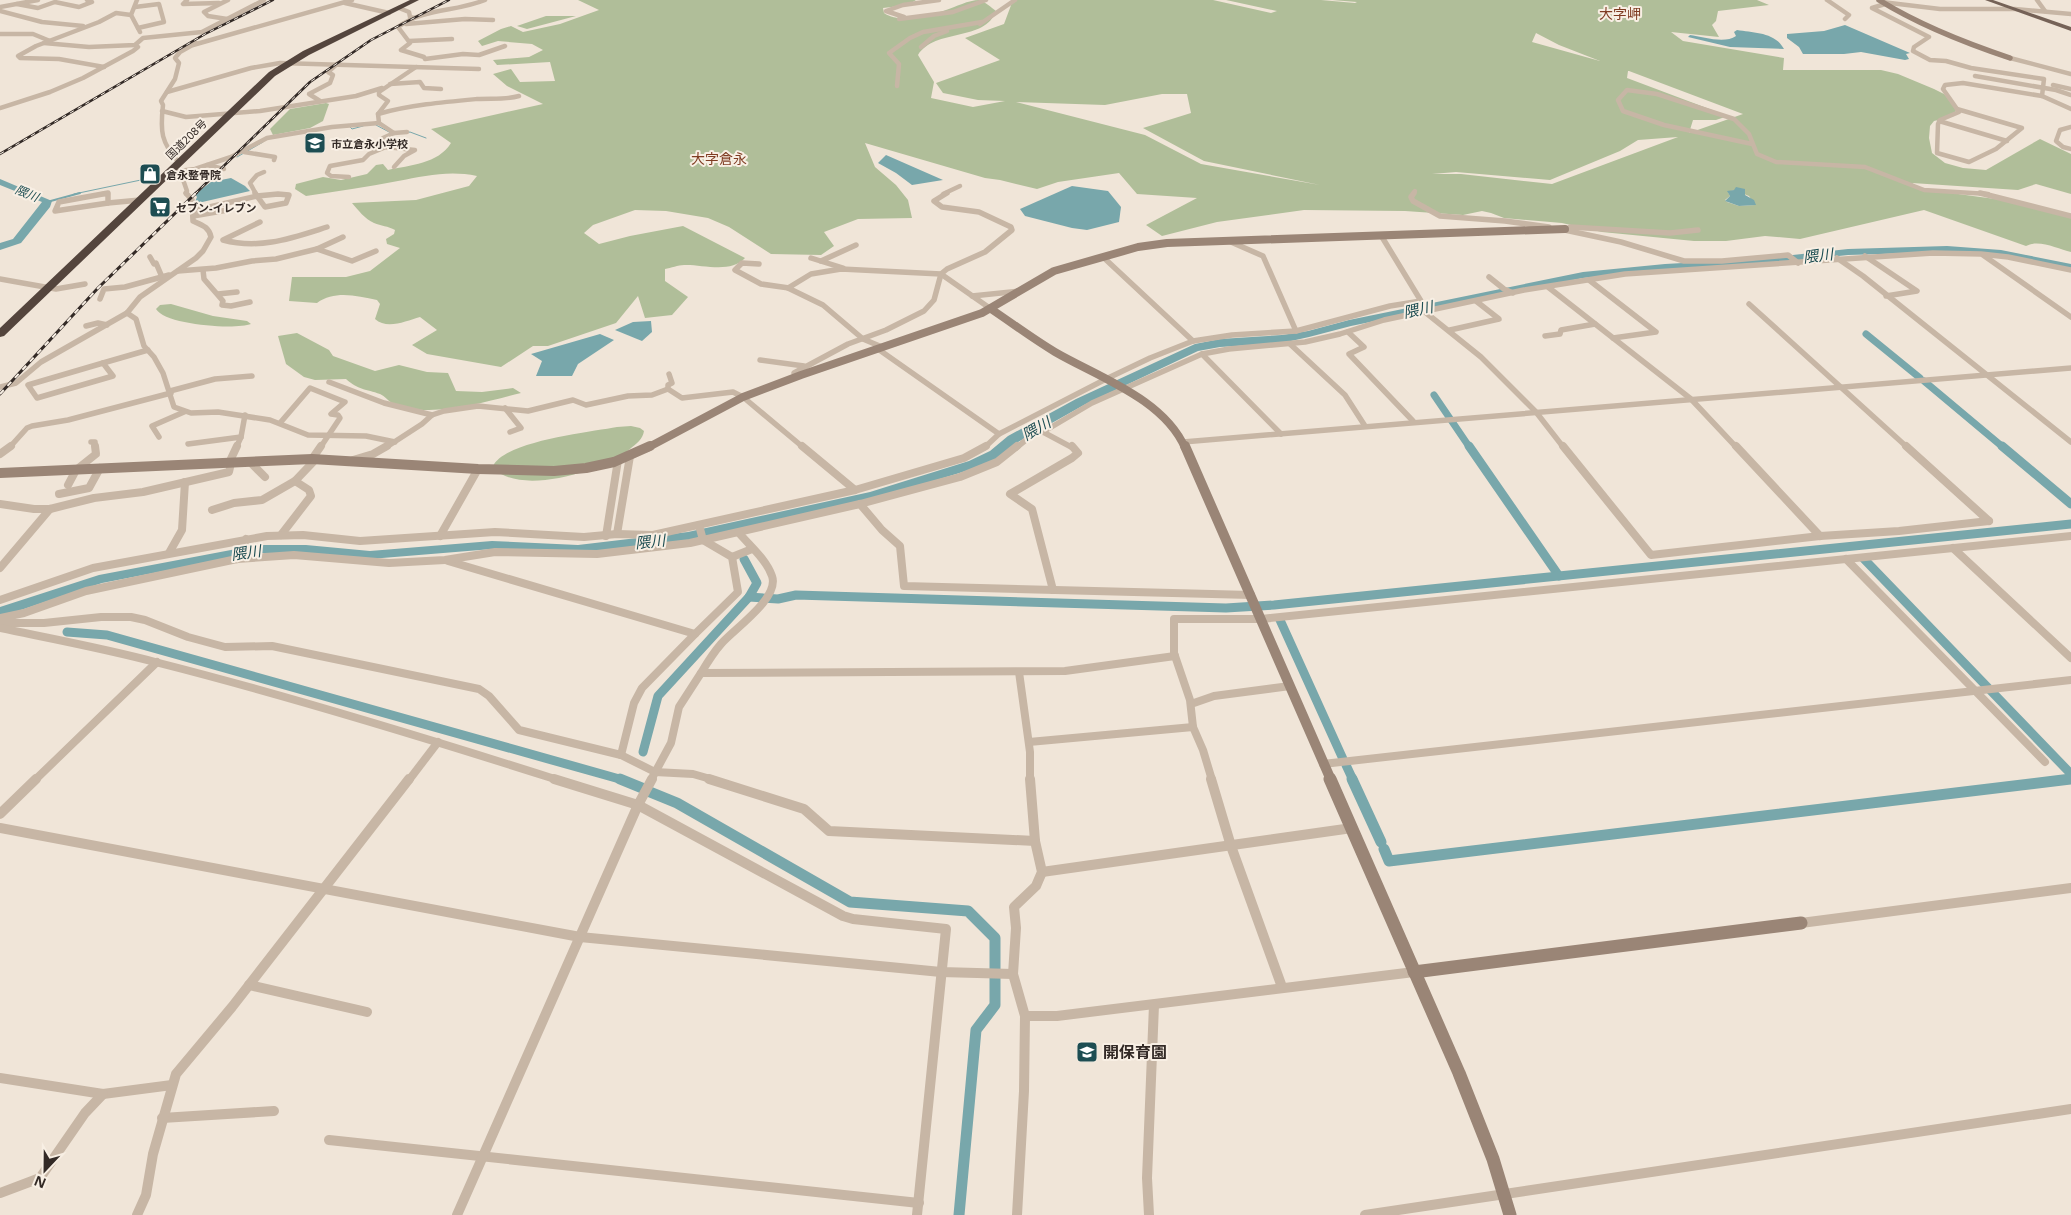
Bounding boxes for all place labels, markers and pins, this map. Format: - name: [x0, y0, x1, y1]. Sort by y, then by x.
- school or university icon: 市立倉永小学校: [303, 131, 327, 155]
- place label: 市立倉永小学校: [331, 136, 408, 151]
- shop icon: 倉永整骨院: [138, 162, 162, 186]
- place label: 倉永整骨院: [166, 167, 221, 182]
- supermarket icon: セブン-イレブン: [148, 195, 172, 219]
- place label: セブン-イレブン: [176, 200, 257, 215]
- school or university icon: 開保育園: [1075, 1040, 1099, 1064]
- place label: 開保育園: [1103, 1041, 1167, 1063]

